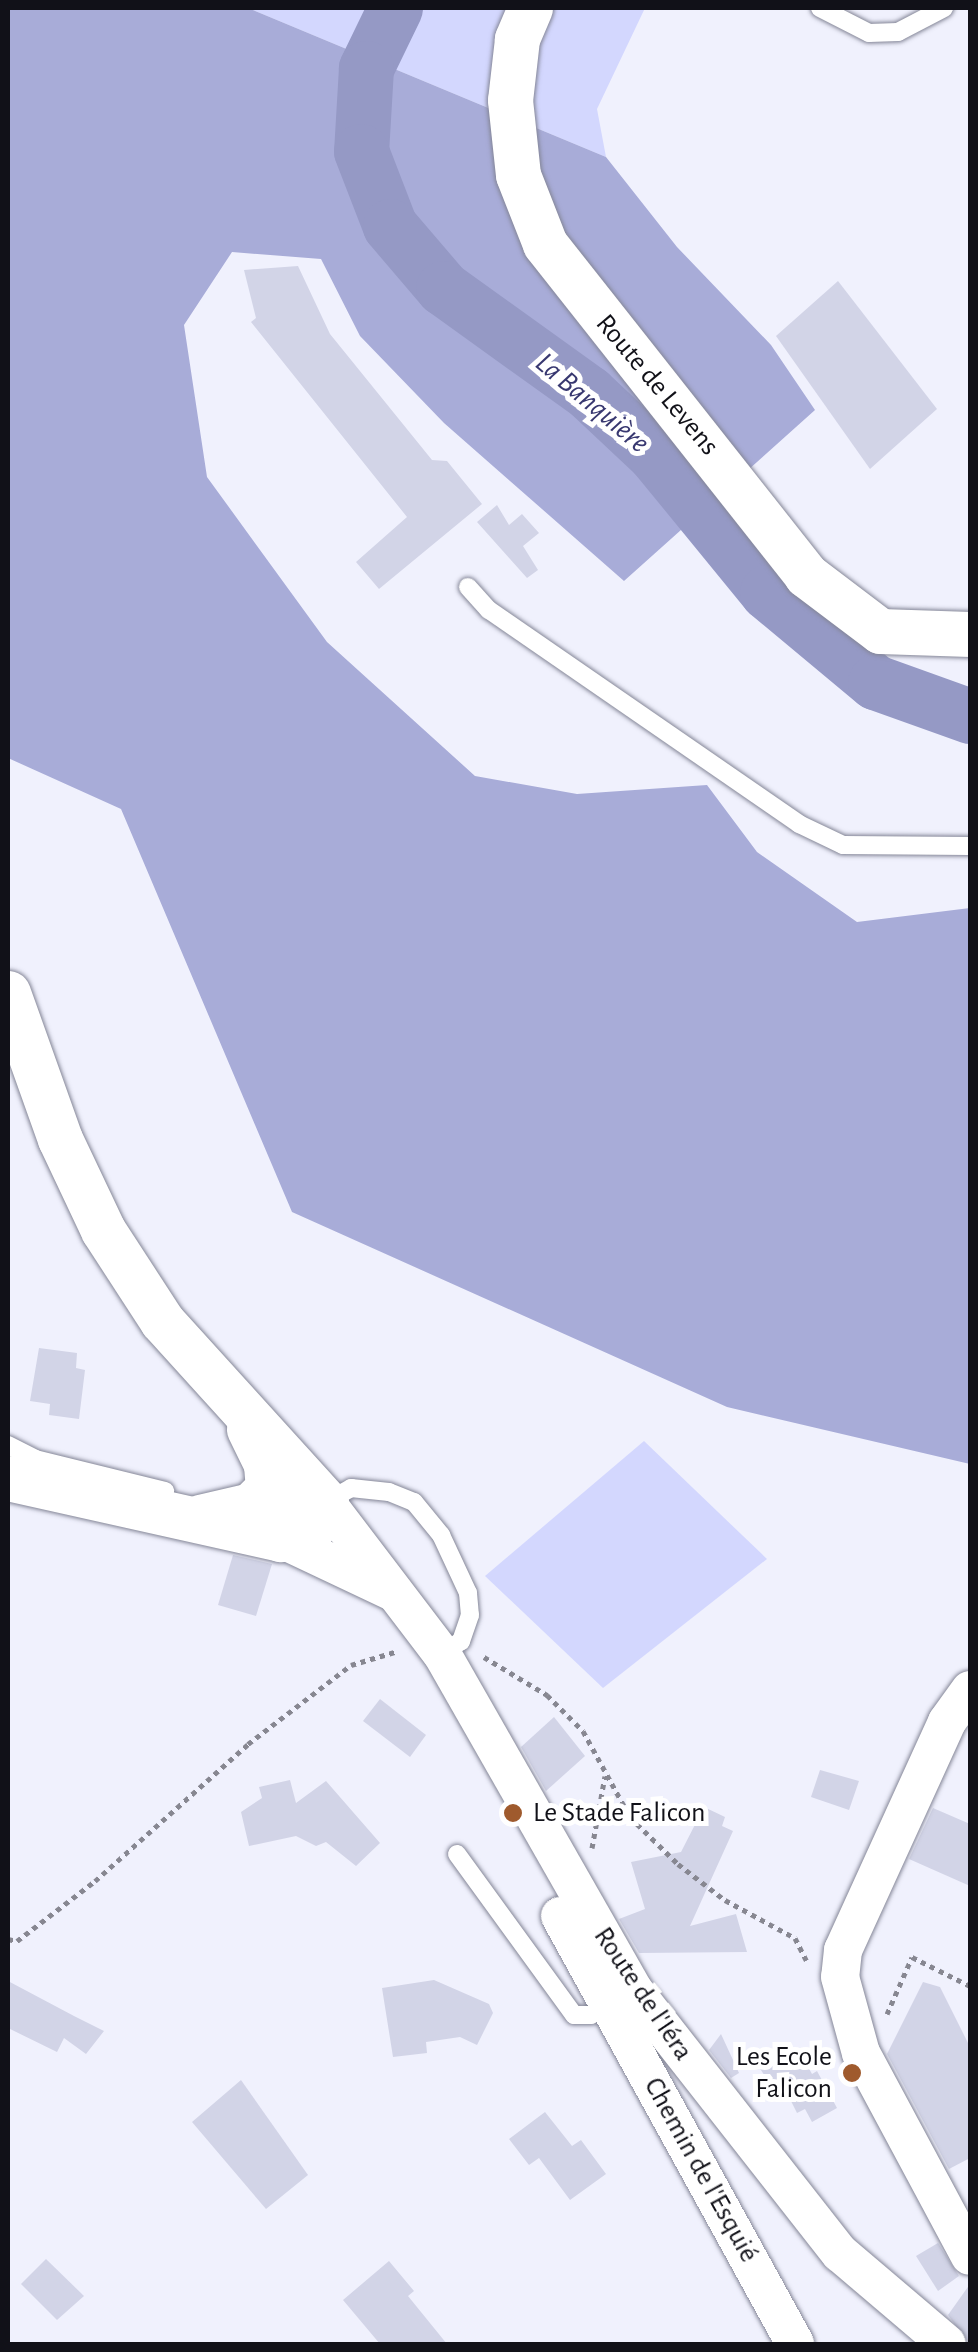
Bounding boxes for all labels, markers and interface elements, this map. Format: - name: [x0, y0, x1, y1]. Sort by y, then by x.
- street label: Route de Levens: [588, 308, 726, 462]
- water label: La Banquière: [528, 345, 656, 461]
- place label: Le Stade Falicon: [533, 1796, 706, 1830]
- marker: Le Stade Falicon: [502, 1802, 524, 1824]
- street label: Route de l'Iéra: [586, 1921, 700, 2067]
- place label: Les Ecole Falicon: [736, 2040, 832, 2106]
- marker: Les Ecole Falicon: [841, 2062, 863, 2084]
- street label: Chemin de l'Esquié: [636, 2072, 766, 2268]

